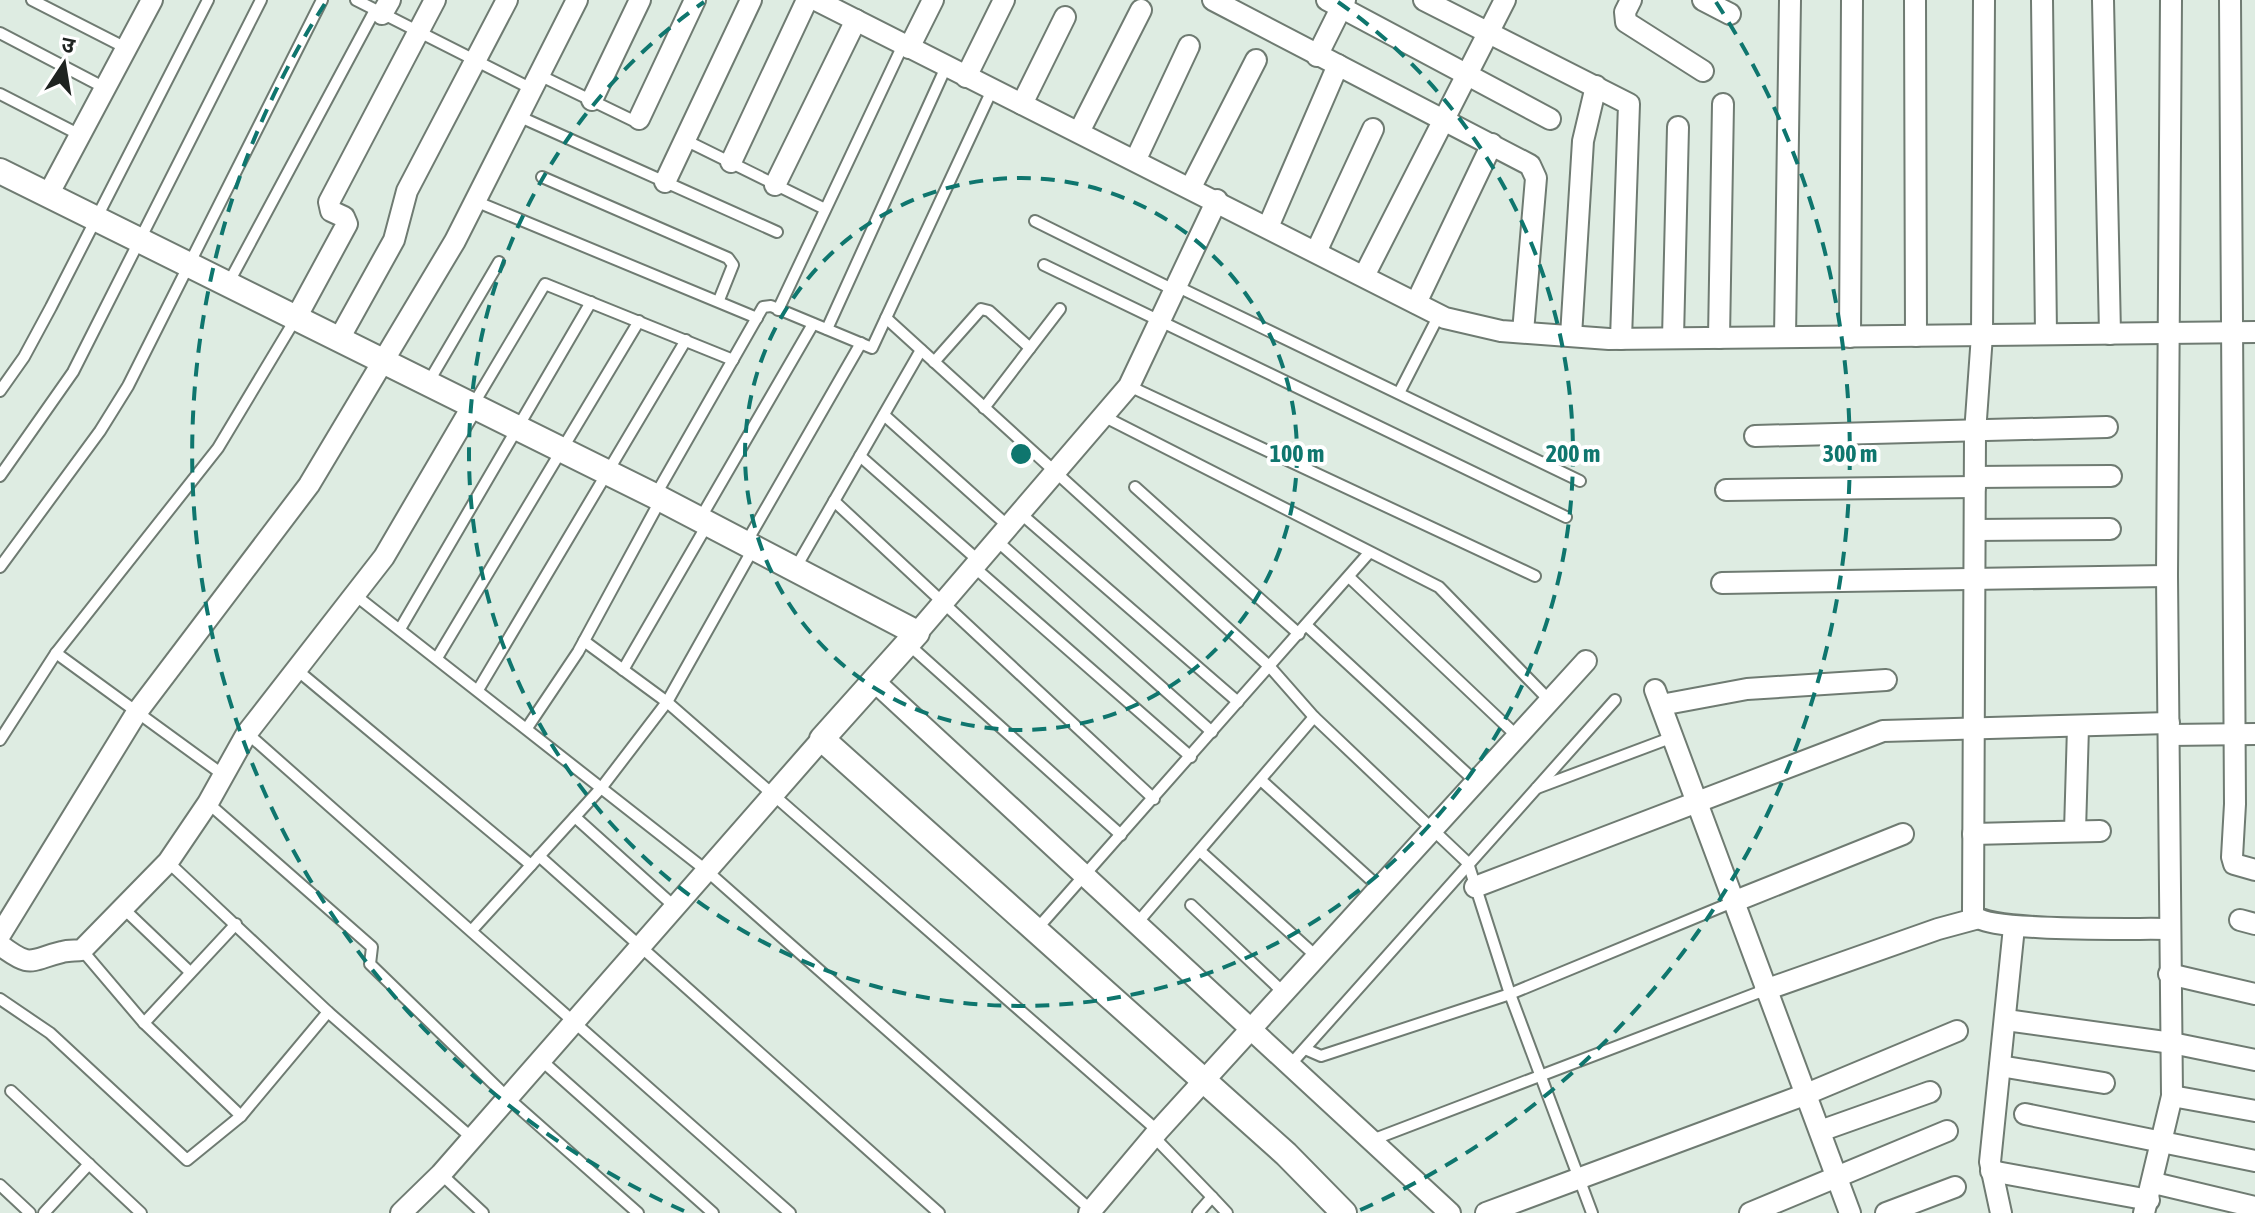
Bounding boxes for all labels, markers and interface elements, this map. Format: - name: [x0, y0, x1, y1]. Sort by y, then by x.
- north arrow: [24, 24, 104, 104]
- text: उ: [59, 30, 78, 59]
- centre of rings: [1007, 440, 1035, 468]
- text: 100 m: [1270, 440, 1324, 467]
- text: 200 m: [1546, 440, 1600, 467]
- text: 300 m: [1823, 440, 1877, 467]

